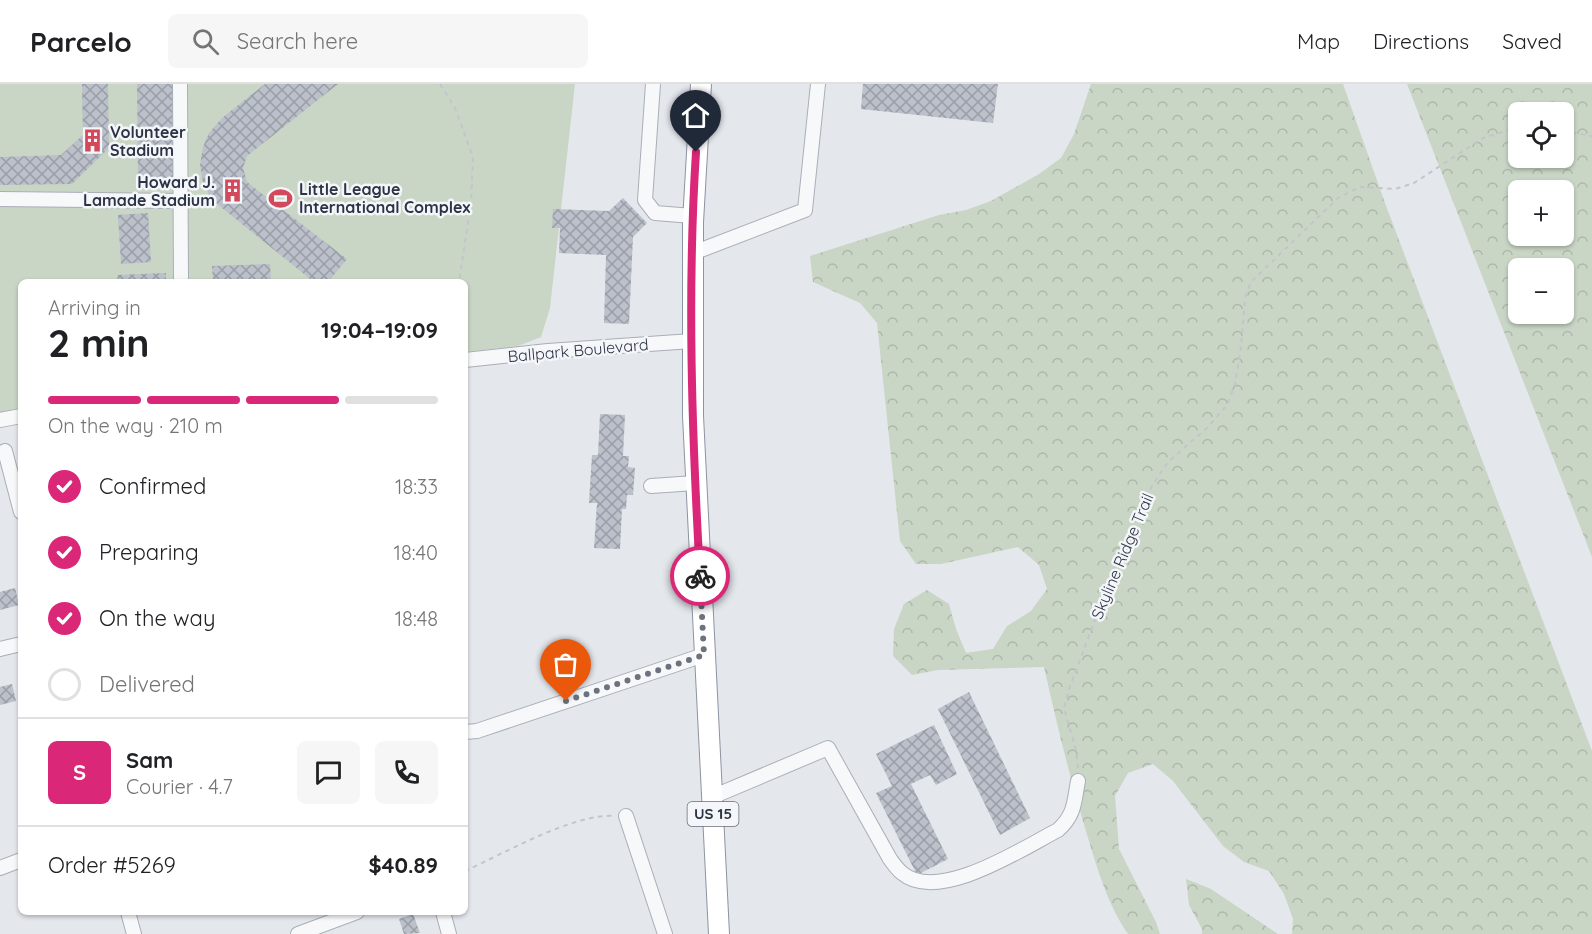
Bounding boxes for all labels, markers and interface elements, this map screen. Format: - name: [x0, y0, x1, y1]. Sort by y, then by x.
- search box: [168, 14, 588, 68]
- text: Parcelo: [30, 24, 132, 59]
- icon: search: [189, 25, 222, 58]
- text: Search here: [237, 27, 358, 55]
- text: Map: [1297, 28, 1340, 54]
- text: Directions: [1373, 28, 1469, 54]
- text: Saved: [1502, 28, 1562, 54]
- pin: [670, 90, 721, 152]
- icon: home: [679, 99, 712, 132]
- map controls: [1508, 102, 1574, 324]
- button: locate: [1508, 102, 1574, 168]
- place label: Volunteer Stadium: [110, 122, 186, 160]
- building icon: Volunteer Stadium: [79, 128, 105, 154]
- place label: Howard J. Lamade Stadium: [83, 172, 215, 210]
- building icon: Howard J. Lamade Stadium: [220, 178, 246, 204]
- place label: Little League International Complex: [299, 179, 470, 217]
- button: +: [1508, 180, 1574, 246]
- sports icon: Little League International Complex: [268, 185, 294, 211]
- button: −: [1508, 258, 1574, 324]
- text: Arriving in: [48, 295, 141, 320]
- text: 19:04–19:09: [321, 316, 438, 344]
- text: 2 min: [48, 318, 150, 367]
- street label: Ballpark Boulevard: [507, 334, 649, 366]
- text: On the way · 210 m: [48, 413, 223, 438]
- icon: check: [48, 470, 81, 503]
- text: Confirmed: [99, 472, 206, 500]
- text: 18:33: [395, 474, 438, 499]
- street label: Skyline Ridge Trail: [1086, 490, 1158, 622]
- icon: check: [48, 536, 81, 569]
- text: Preparing: [99, 538, 199, 566]
- text: 18:40: [394, 540, 438, 565]
- courier: [670, 546, 730, 606]
- icon: bike: [684, 560, 717, 593]
- icon: check: [48, 602, 81, 635]
- text: On the way: [99, 604, 215, 632]
- text: 18:48: [395, 606, 438, 631]
- pin: [540, 639, 591, 701]
- icon: bag: [549, 648, 582, 681]
- text: Delivered: [99, 670, 195, 698]
- button: chat: [297, 741, 360, 804]
- button: phone: [375, 741, 438, 804]
- text: Sam: [126, 746, 173, 774]
- text: S: [73, 758, 86, 786]
- text: Courier · 4.7: [126, 774, 233, 799]
- road number: US 15: [688, 802, 738, 826]
- text: Order #5269: [48, 851, 176, 879]
- text: $40.89: [368, 851, 438, 879]

